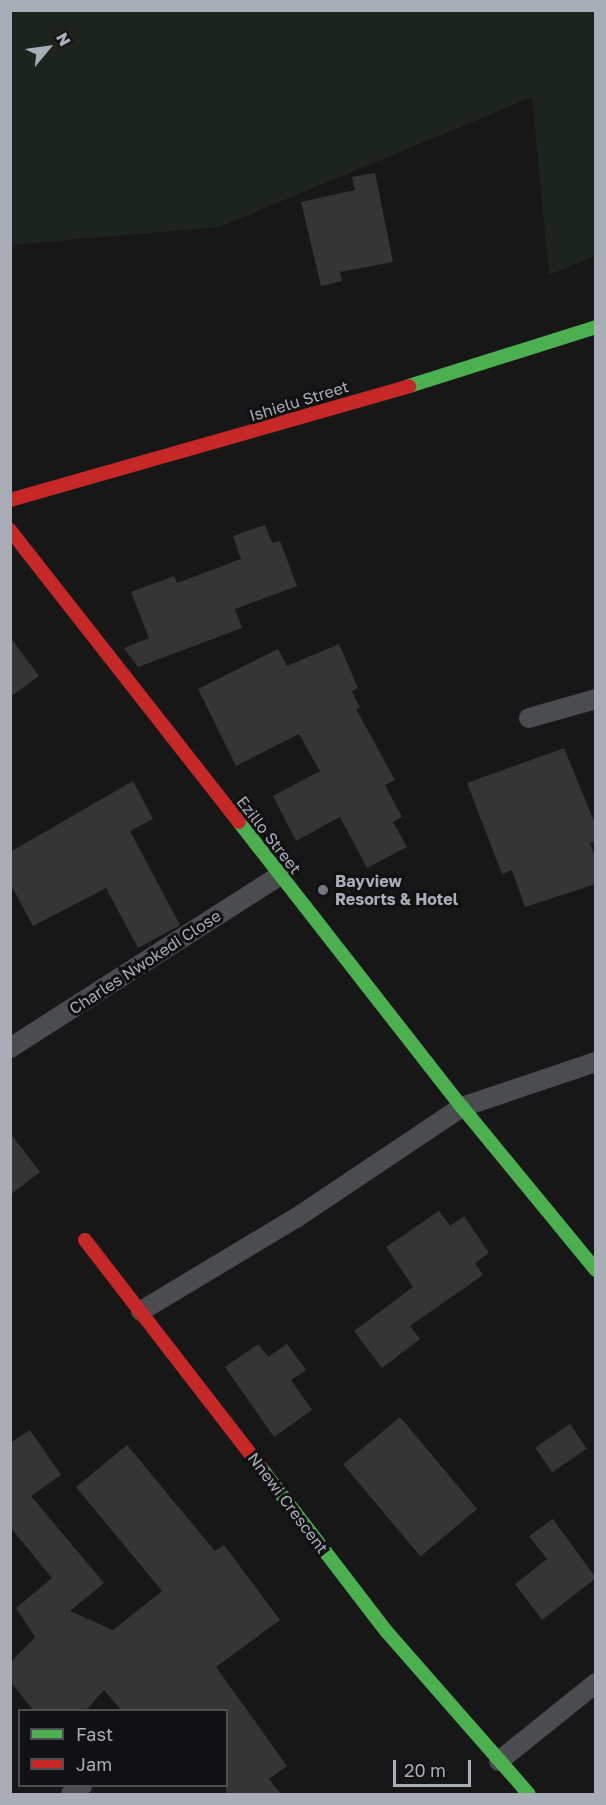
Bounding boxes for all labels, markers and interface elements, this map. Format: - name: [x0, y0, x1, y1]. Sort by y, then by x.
- north arrow: [18, 18, 78, 78]
- text: N: [52, 29, 75, 49]
- street label: Ishielu Street: [247, 377, 351, 425]
- street label: Ezillo Street: [233, 792, 305, 878]
- place label: Bayview Resorts & Hotel: [335, 871, 458, 909]
- marker: Bayview Resorts & Hotel: [316, 883, 330, 897]
- street label: Charles Nwokedi Close: [66, 906, 224, 1018]
- street label: Nnewi Crescent: [244, 1449, 332, 1557]
- legend: [18, 1709, 228, 1787]
- text: Fast: [76, 1723, 113, 1745]
- scale bar: [396, 1748, 474, 1786]
- text: Jam: [76, 1753, 112, 1775]
- text: 20 m: [404, 1759, 446, 1781]

